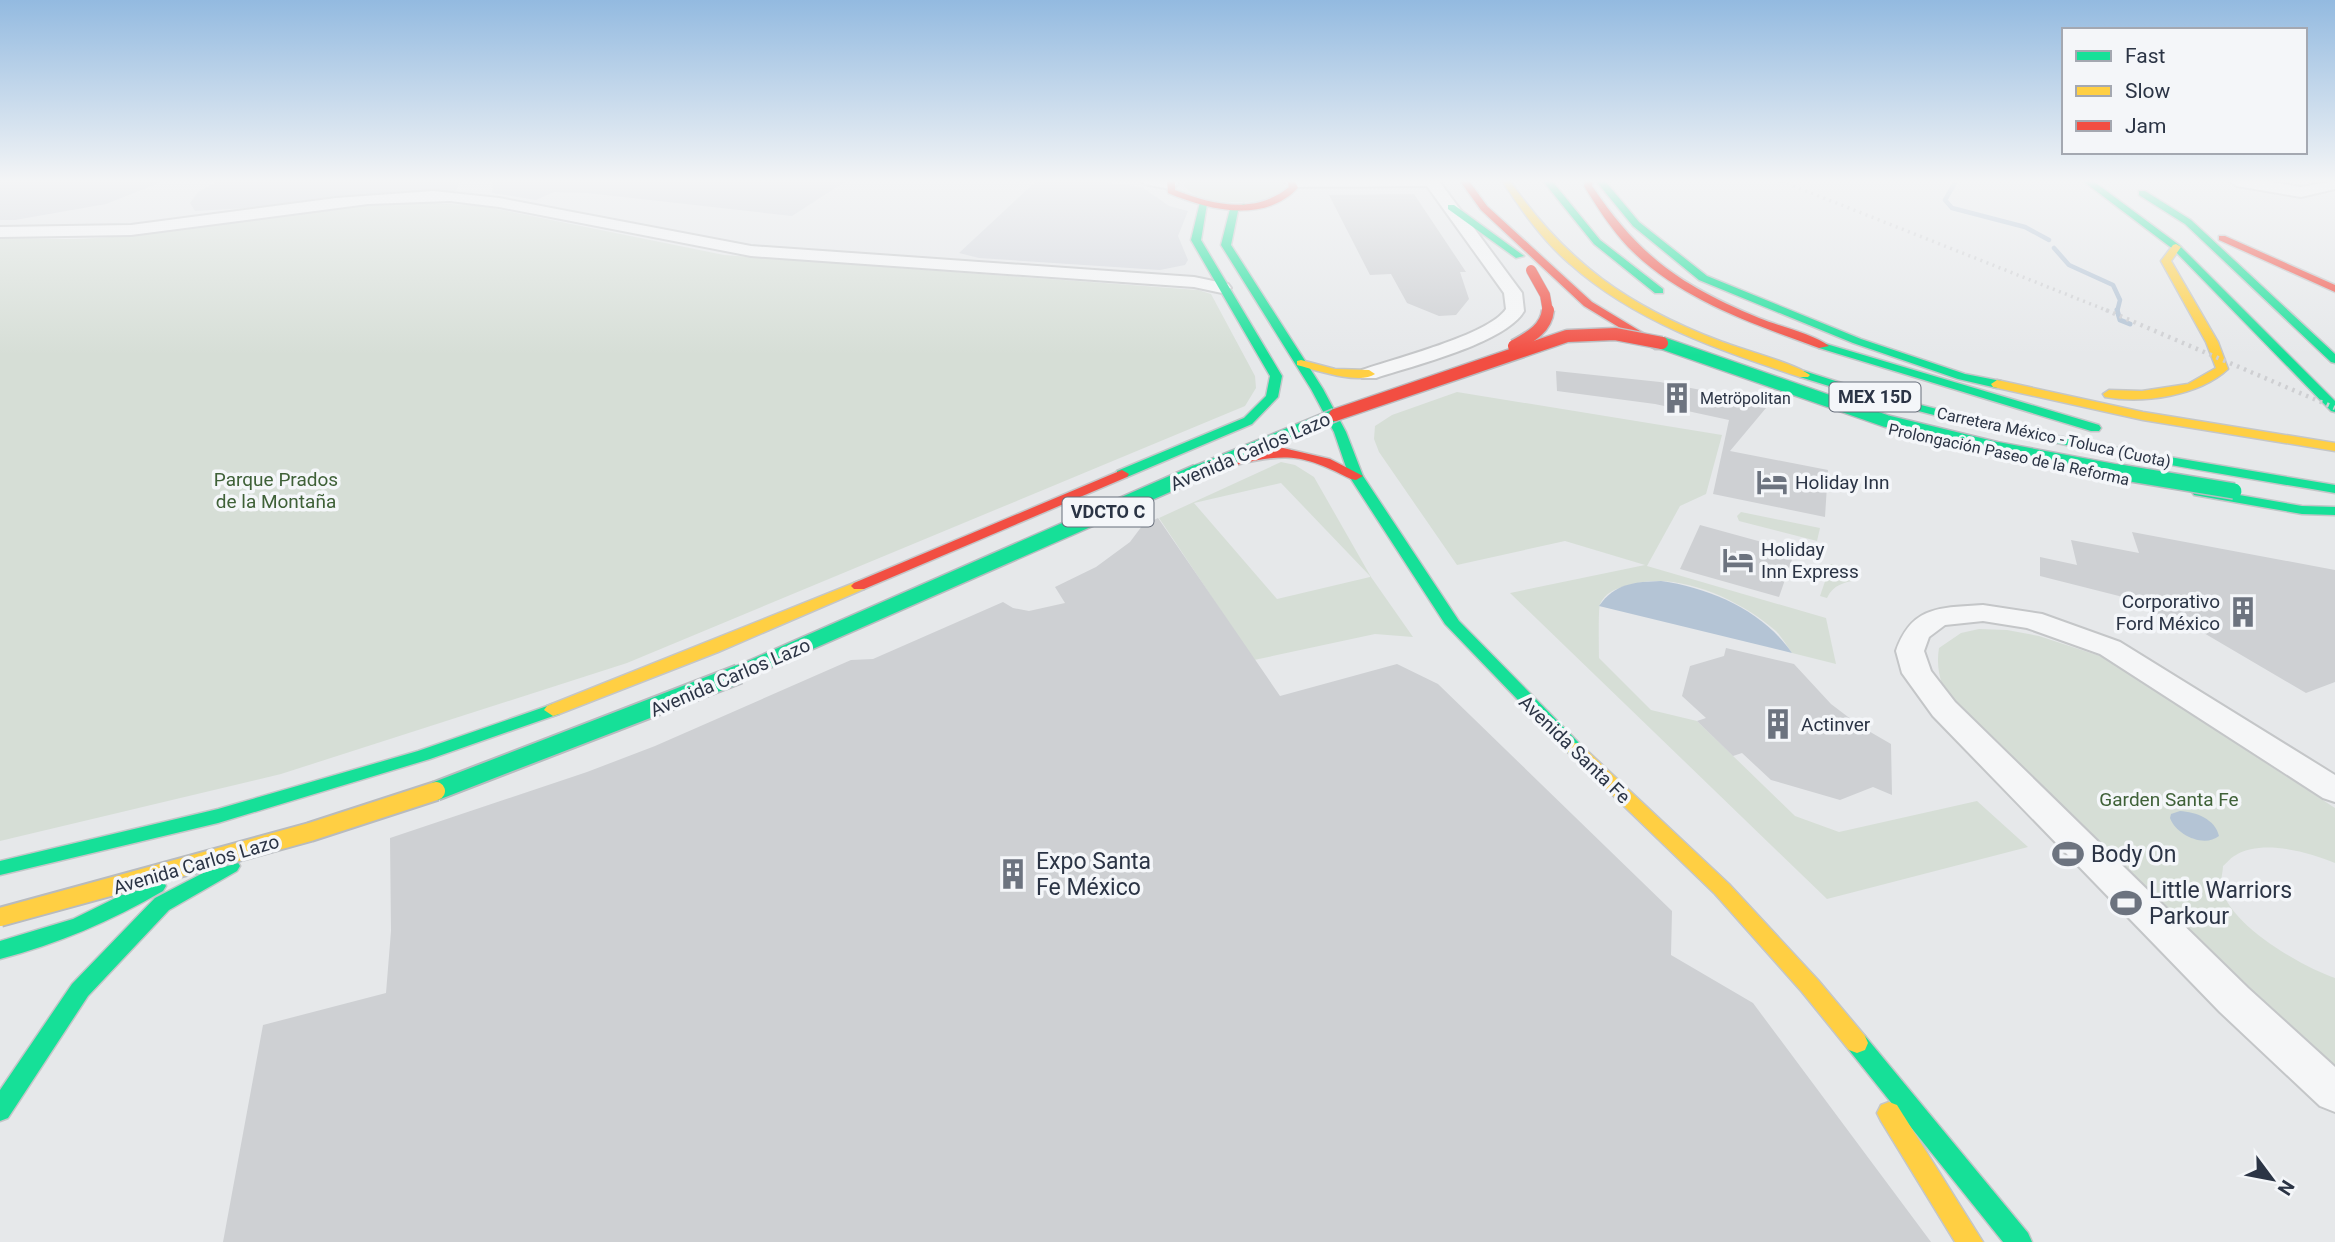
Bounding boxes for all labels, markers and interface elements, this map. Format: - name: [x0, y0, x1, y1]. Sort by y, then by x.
- legend: [2062, 28, 2307, 154]
- text: Fast: [2125, 44, 2166, 68]
- text: Slow: [2125, 79, 2171, 103]
- text: Jam: [2125, 114, 2166, 138]
- building icon: Metröpolitan: [1660, 381, 1694, 415]
- road number: MEX 15D: [1829, 382, 1920, 412]
- place label: Metröpolitan: [1700, 389, 1791, 408]
- street label: Carretera México - Toluca (Cuota): [1935, 403, 2173, 472]
- street label: Avenida Carlos Lazo: [1167, 407, 1334, 496]
- street label: Prolongación Paseo de la Reforma: [1887, 420, 2131, 489]
- hotel icon: Holiday Inn: [1755, 465, 1789, 499]
- park label: Parque Prados de la Montaña: [214, 468, 338, 513]
- place label: Holiday Inn: [1795, 471, 1889, 494]
- road number: VDCTO C: [1062, 498, 1154, 526]
- place label: Holiday Inn Express: [1761, 538, 1859, 583]
- hotel icon: Holiday Inn Express: [1721, 543, 1755, 577]
- place label: Corporativo Ford México: [2116, 590, 2220, 635]
- building icon: Corporativo Ford México: [2226, 595, 2260, 629]
- street label: Avenida Carlos Lazo: [647, 633, 814, 722]
- street label: Avenida Santa Fe: [1514, 690, 1635, 808]
- building icon: Actinver: [1761, 707, 1795, 741]
- place label: Actinver: [1801, 713, 1871, 736]
- park label: Garden Santa Fe: [2099, 788, 2239, 811]
- street label: Avenida Carlos Lazo: [110, 830, 282, 899]
- sports icon: Body On: [2051, 837, 2085, 871]
- place label: Body On: [2091, 841, 2177, 868]
- place label: Expo Santa Fe México: [1036, 848, 1151, 901]
- building icon: Expo Santa Fe México: [996, 857, 1030, 891]
- place label: Little Warriors Parkour: [2149, 877, 2292, 930]
- sports icon: Little Warriors Parkour: [2109, 886, 2143, 920]
- north arrow: [2237, 1144, 2307, 1214]
- text: N: [2273, 1176, 2299, 1200]

